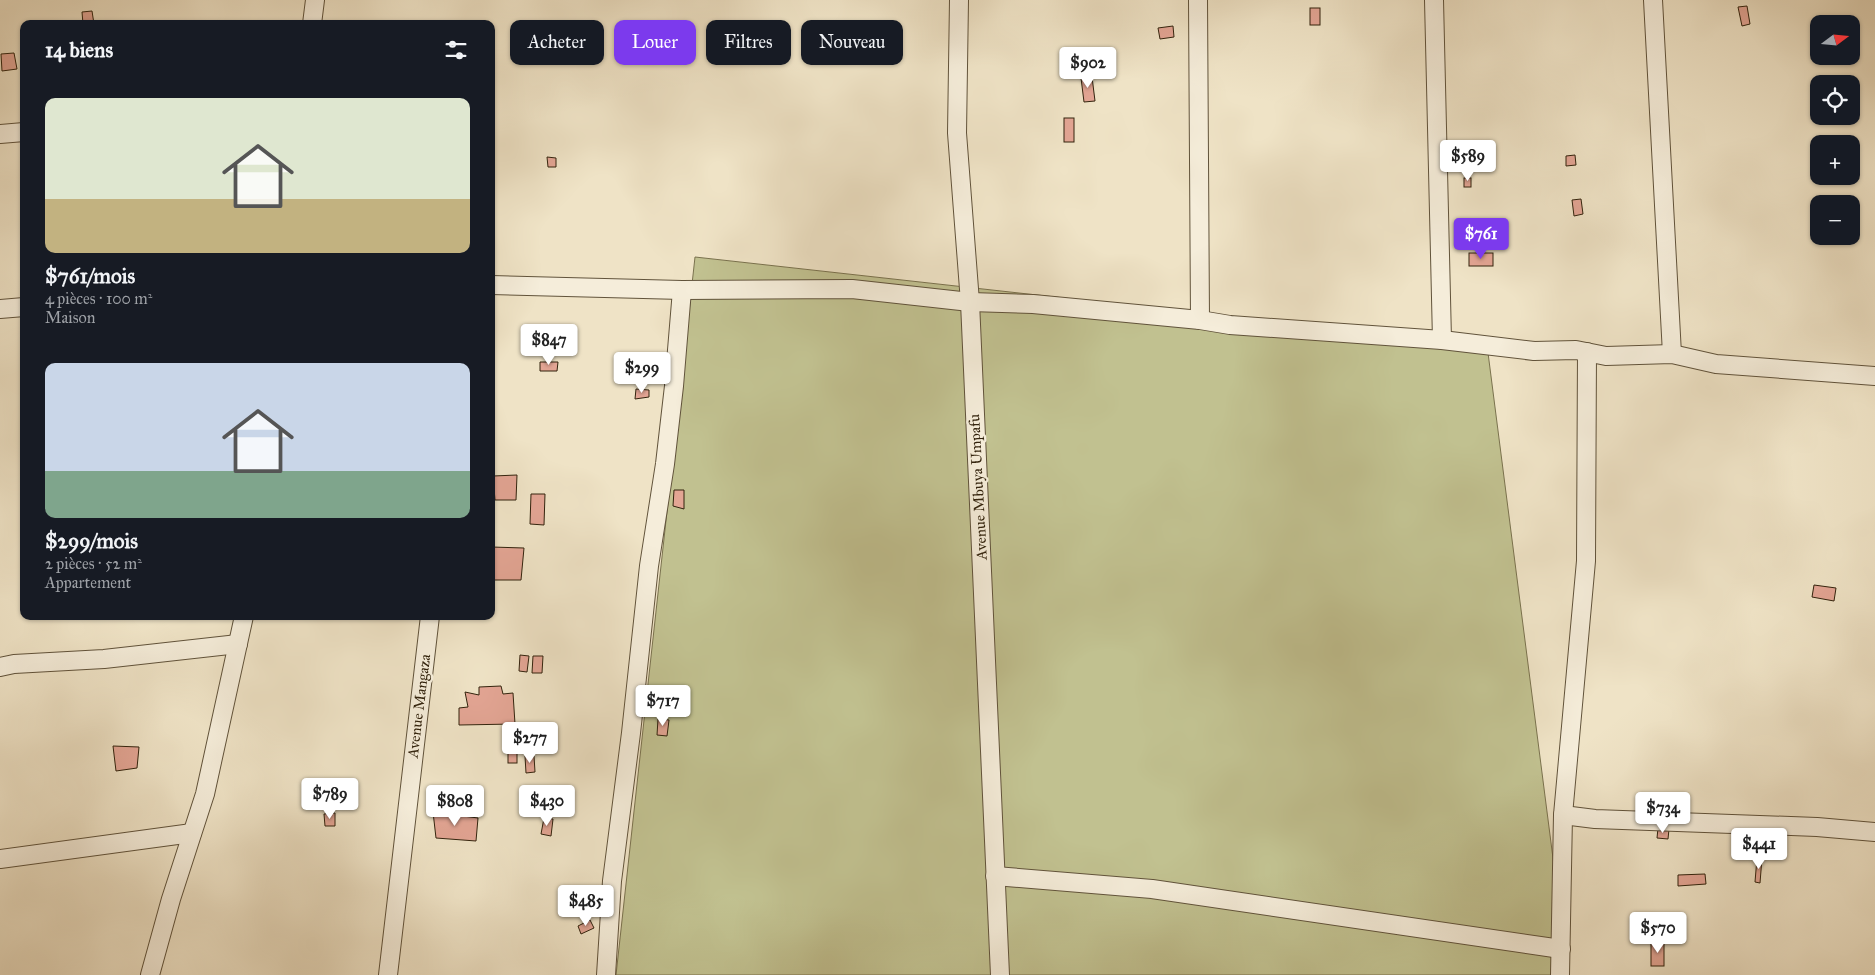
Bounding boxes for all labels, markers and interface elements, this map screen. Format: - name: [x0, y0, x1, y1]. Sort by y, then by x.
- north arrow: [1810, 15, 1860, 65]
- map controls: [1810, 15, 1860, 245]
- chip: Acheter: [510, 20, 604, 65]
- chip: Louer: [614, 20, 696, 65]
- chip: Filtres: [706, 20, 791, 65]
- chip: Nouveau: [801, 20, 903, 65]
- icon: filters: [442, 36, 470, 64]
- text: 14 biens: [45, 37, 113, 63]
- pin: $902: [1058, 46, 1118, 89]
- text: $902: [1070, 53, 1106, 72]
- button: locate: [1810, 75, 1860, 125]
- icon: home: [213, 131, 303, 221]
- button: +: [1810, 135, 1860, 185]
- pin: $589: [1438, 140, 1498, 182]
- text: $589: [1451, 146, 1485, 165]
- button: −: [1810, 195, 1860, 245]
- pin: $761: [1451, 218, 1511, 260]
- text: $761: [1465, 224, 1497, 243]
- text: $761/mois: [45, 263, 135, 289]
- text: 4 pièces · 100 m²: [45, 289, 152, 308]
- text: Maison: [45, 308, 95, 327]
- pin: $847: [519, 324, 579, 366]
- text: $847: [532, 330, 566, 349]
- pin: $299: [612, 352, 672, 394]
- text: $299: [625, 358, 659, 377]
- icon: home: [213, 396, 303, 486]
- street label: Avenue Mbuya Umpafu: [965, 413, 991, 562]
- text: $299/mois: [45, 528, 138, 554]
- text: 2 pièces · 52 m²: [45, 554, 142, 573]
- text: Appartement: [45, 573, 131, 592]
- street label: Avenue Mangaza: [404, 652, 434, 760]
- pin: $717: [633, 684, 693, 727]
- text: $717: [647, 691, 680, 710]
- pin: $277: [500, 722, 560, 764]
- text: $277: [513, 728, 547, 747]
- pin: $789: [300, 778, 360, 820]
- text: $789: [312, 784, 348, 803]
- pin: $808: [425, 784, 485, 827]
- pin: $430: [517, 784, 577, 827]
- text: $808: [437, 791, 473, 810]
- text: $430: [530, 791, 564, 810]
- pin: $734: [1633, 792, 1693, 834]
- text: $734: [1646, 798, 1680, 817]
- pin: $441: [1729, 828, 1789, 870]
- text: $441: [1742, 834, 1776, 853]
- pin: $485: [556, 884, 616, 927]
- text: $485: [569, 891, 603, 910]
- pin: $570: [1628, 912, 1688, 954]
- text: $570: [1641, 918, 1675, 937]

